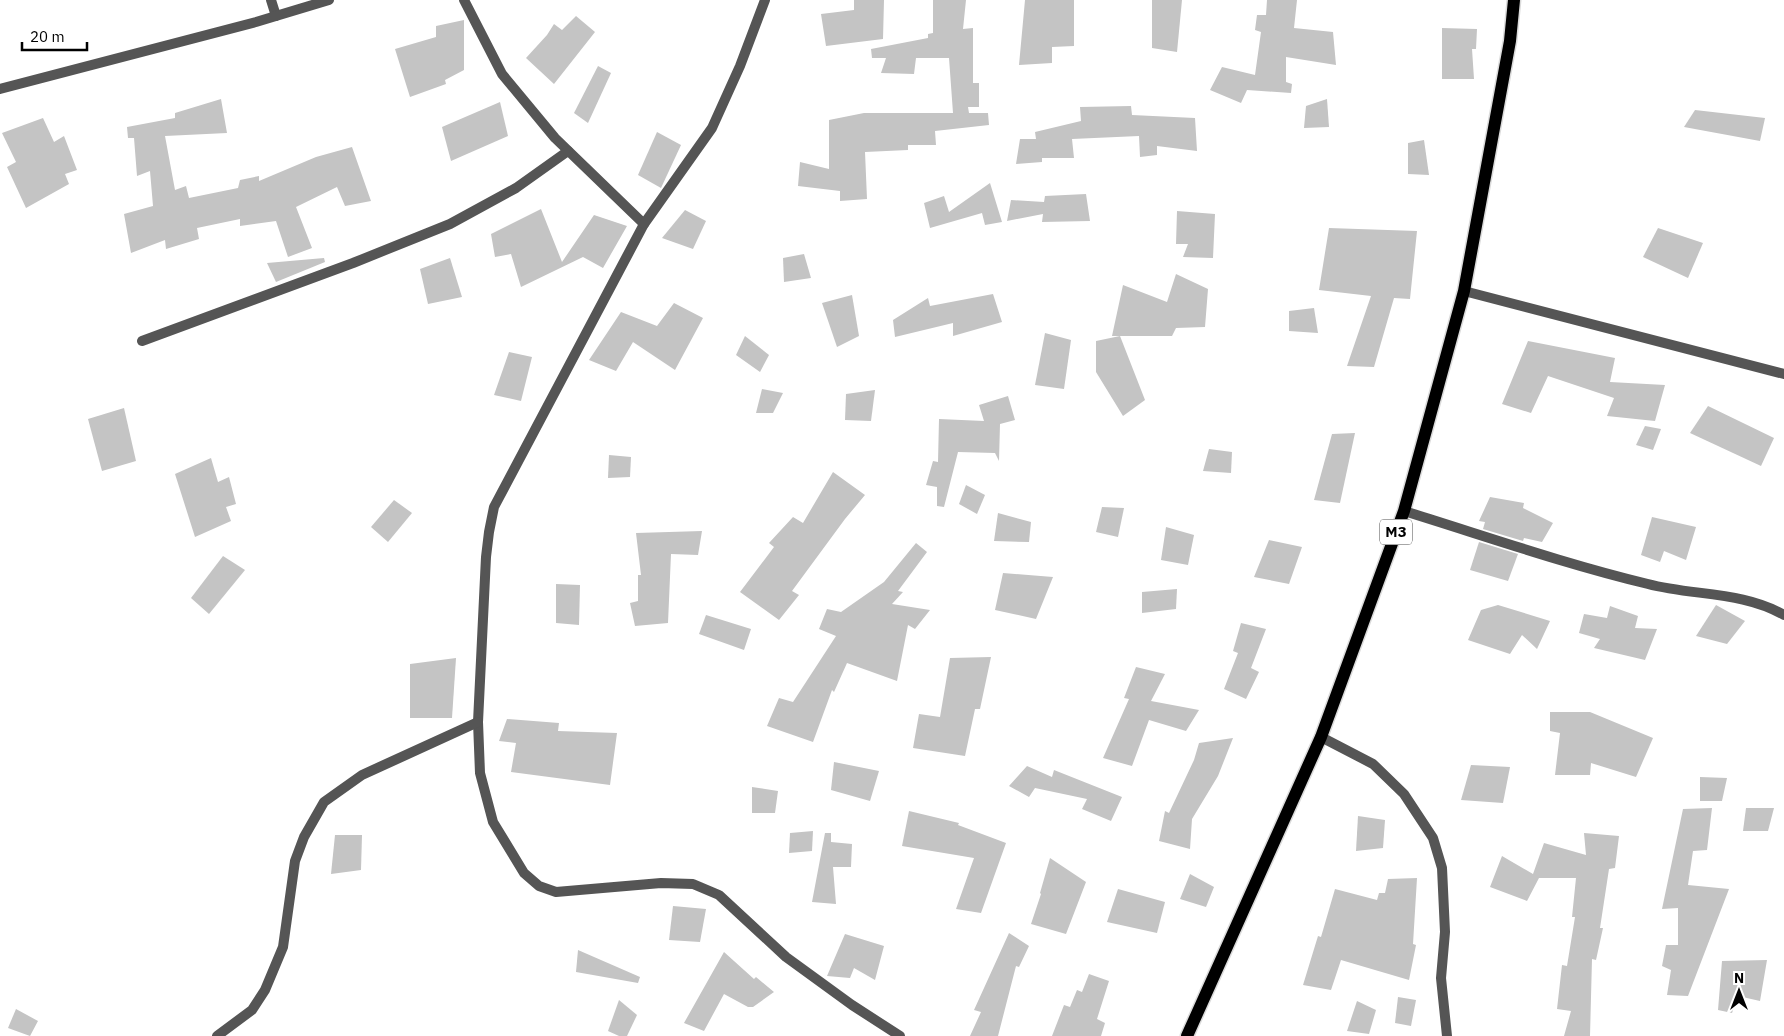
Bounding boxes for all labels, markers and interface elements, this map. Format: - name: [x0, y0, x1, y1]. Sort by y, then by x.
- scale bar: [22, 20, 88, 52]
- text: 20 m: [30, 27, 65, 46]
- road number: M3: [1380, 520, 1412, 544]
- north arrow: [1714, 966, 1764, 1016]
- text: N: [1734, 969, 1744, 987]

